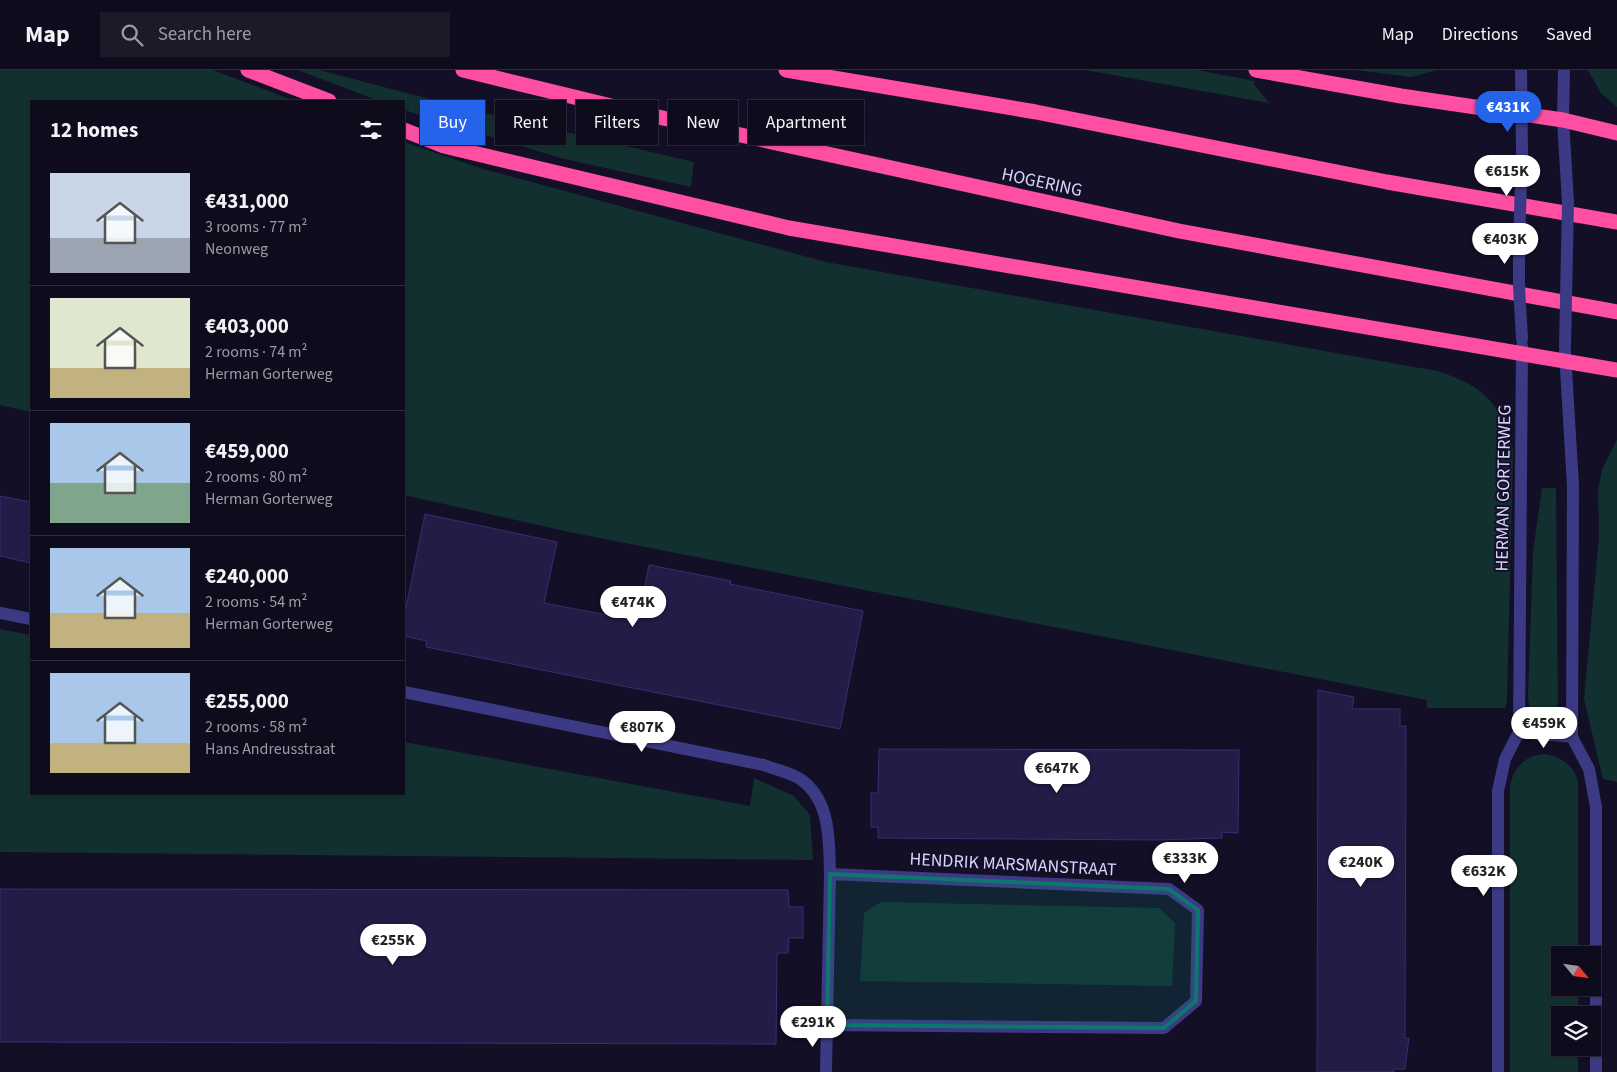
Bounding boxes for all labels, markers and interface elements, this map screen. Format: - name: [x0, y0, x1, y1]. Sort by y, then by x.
- search box: [100, 12, 450, 57]
- text: Map: [25, 17, 70, 52]
- icon: search: [118, 21, 146, 49]
- text: Search here: [158, 21, 251, 48]
- text: Map: [1382, 22, 1414, 47]
- text: Directions: [1442, 22, 1518, 47]
- text: Saved: [1546, 22, 1592, 47]
- pin: €431K: [1473, 90, 1543, 133]
- text: €431K: [1486, 96, 1530, 118]
- chip: Buy: [420, 100, 485, 145]
- chip: Rent: [495, 100, 566, 145]
- chip: Filters: [576, 100, 658, 145]
- chip: New: [668, 100, 738, 145]
- chip: Apartment: [748, 100, 864, 145]
- text: 12 homes: [50, 115, 138, 145]
- icon: filters: [357, 116, 385, 144]
- pin: €615K: [1472, 154, 1542, 197]
- text: €615K: [1485, 160, 1529, 182]
- street label: HOGERING: [999, 162, 1085, 203]
- text: €431,000: [205, 186, 289, 216]
- icon: home: [90, 193, 150, 253]
- text: 3 rooms · 77 m²: [205, 216, 307, 238]
- pin: €403K: [1470, 222, 1540, 265]
- text: €403K: [1483, 228, 1527, 250]
- text: Neonweg: [205, 238, 268, 260]
- text: €403,000: [205, 311, 289, 341]
- icon: home: [90, 318, 150, 378]
- text: 2 rooms · 74 m²: [205, 341, 307, 363]
- text: Herman Gorterweg: [205, 363, 333, 385]
- street label: HERMAN GORTERWEG: [1490, 404, 1517, 572]
- text: €459,000: [205, 436, 289, 466]
- icon: home: [90, 443, 150, 503]
- text: 2 rooms · 80 m²: [205, 466, 307, 488]
- text: Herman Gorterweg: [205, 488, 333, 510]
- text: €240,000: [205, 561, 289, 591]
- icon: home: [90, 568, 150, 628]
- pin: €474K: [598, 586, 668, 628]
- text: 2 rooms · 54 m²: [205, 591, 307, 613]
- text: €474K: [611, 591, 655, 613]
- text: Herman Gorterweg: [205, 613, 333, 635]
- text: €255,000: [205, 686, 289, 716]
- icon: home: [90, 693, 150, 753]
- pin: €459K: [1509, 706, 1579, 749]
- pin: €807K: [607, 710, 677, 753]
- text: €459K: [1522, 712, 1566, 734]
- text: 2 rooms · 58 m²: [205, 716, 307, 738]
- text: €807K: [620, 716, 664, 738]
- text: Hans Andreusstraat: [205, 738, 336, 760]
- pin: €647K: [1022, 752, 1092, 794]
- text: €647K: [1035, 757, 1079, 779]
- pin: €333K: [1150, 842, 1220, 884]
- pin: €240K: [1326, 846, 1396, 888]
- street label: HENDRIK MARSMANSTRAAT: [909, 847, 1117, 882]
- text: €333K: [1163, 847, 1207, 869]
- text: €240K: [1339, 851, 1383, 873]
- pin: €632K: [1449, 854, 1519, 897]
- text: €632K: [1462, 860, 1506, 882]
- pin: €255K: [358, 924, 428, 966]
- text: €255K: [371, 929, 415, 951]
- north arrow: [1551, 946, 1601, 996]
- map controls: [1551, 946, 1601, 1056]
- pin: €291K: [778, 1006, 848, 1048]
- button: layers: [1551, 1006, 1601, 1056]
- text: €291K: [791, 1011, 835, 1033]

